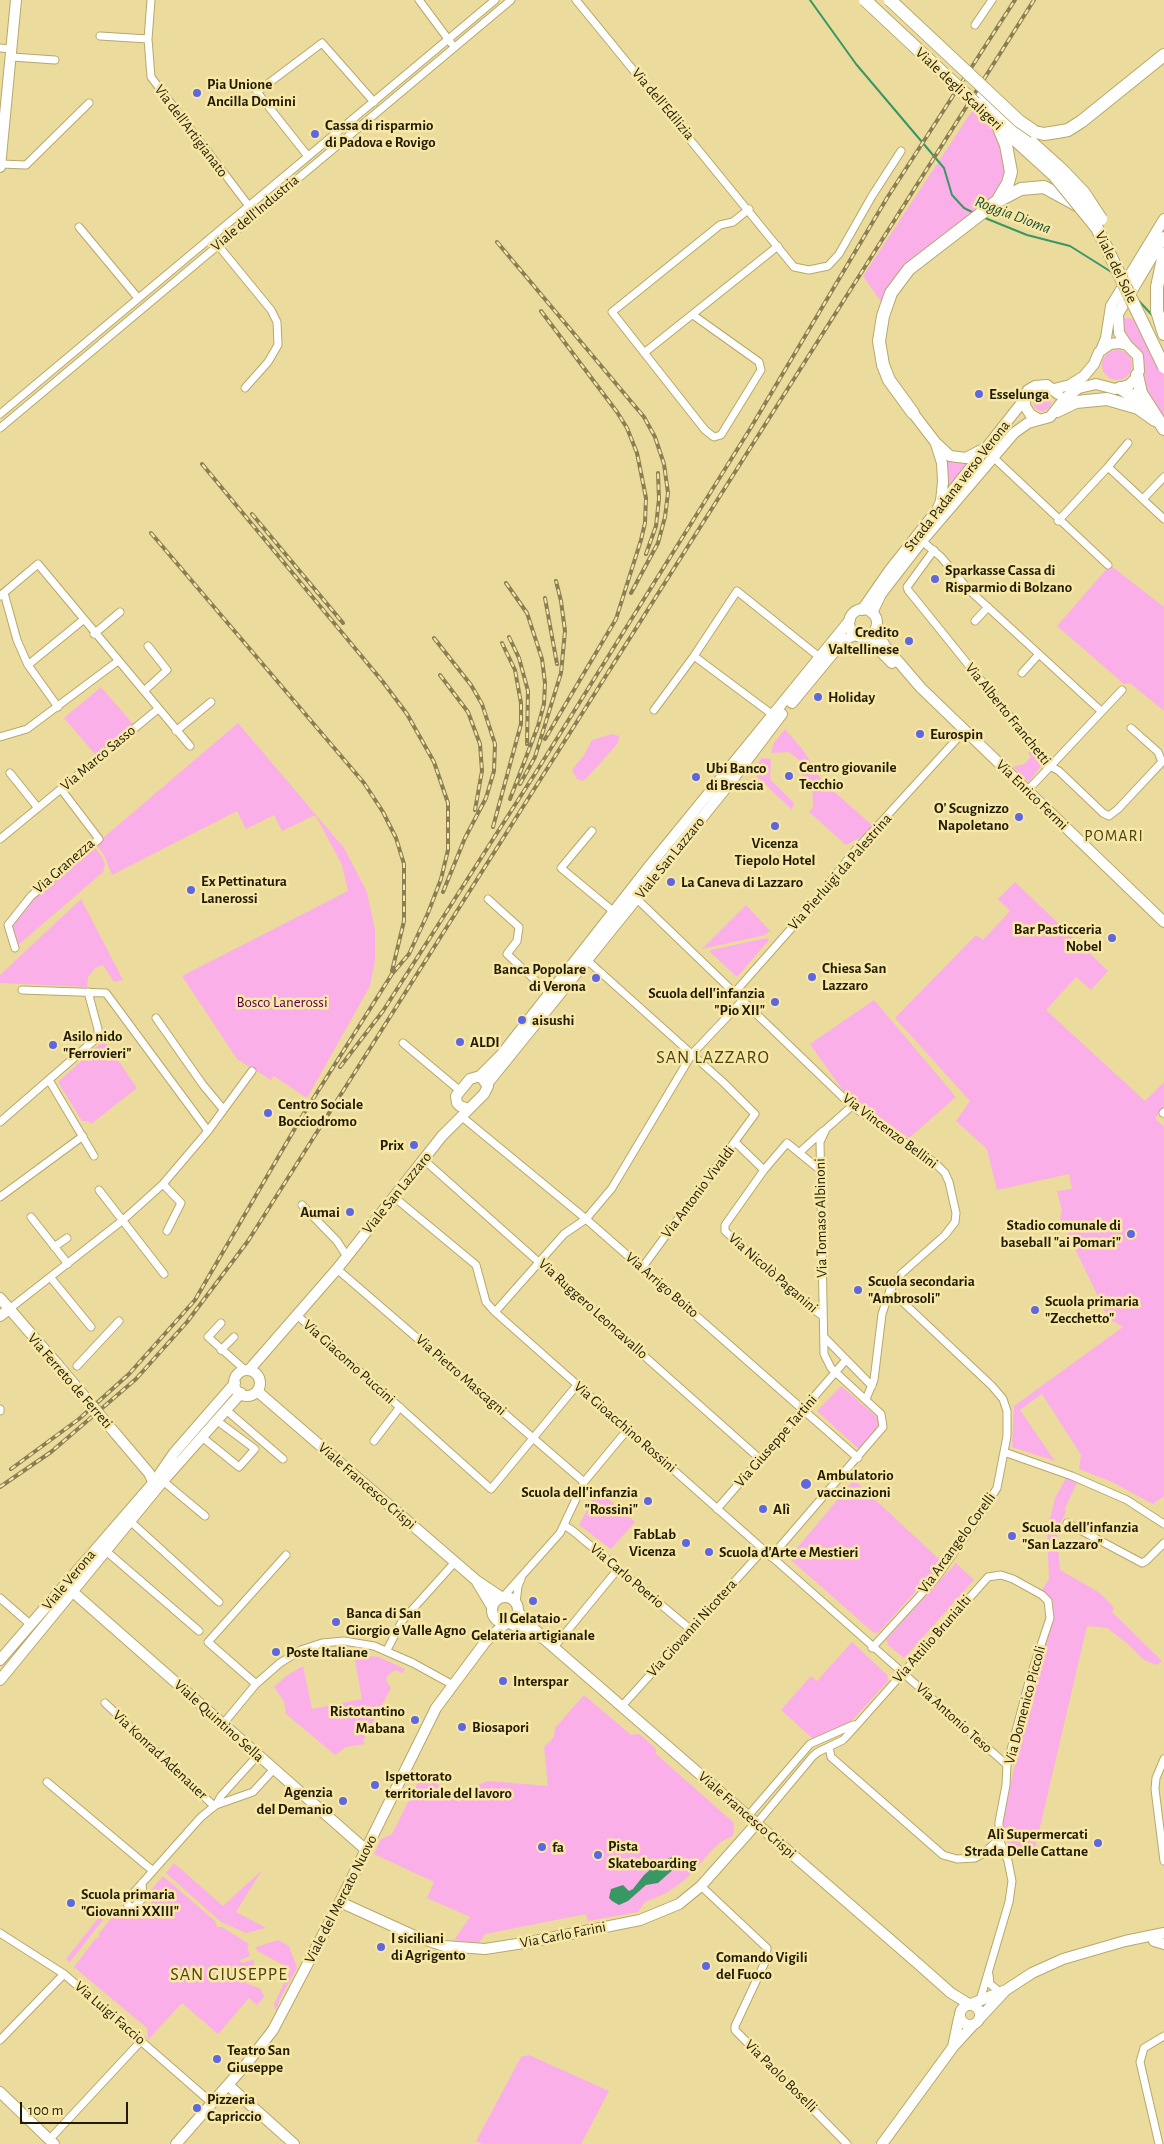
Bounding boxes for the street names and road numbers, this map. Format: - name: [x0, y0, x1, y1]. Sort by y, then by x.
- street label: Viale degli Scaligeri: [911, 44, 1007, 134]
- street label: Via dell'Edilizia: [628, 64, 698, 144]
- street label: Via dell'Artigianato: [150, 81, 232, 181]
- street label: Viale dell'Industria: [207, 171, 303, 255]
- street label: Viale del Sole: [1091, 228, 1141, 306]
- street label: Strada Padana verso Verona: [900, 417, 1014, 555]
- street label: Via Alberto Franchetti: [961, 659, 1055, 769]
- street label: Via Marco Sasso: [57, 721, 139, 795]
- street label: Via Enrico Fermi: [992, 756, 1072, 834]
- street label: Via Pierluigi da Palestrina: [784, 810, 896, 934]
- street label: Viale San Lazzaro: [631, 813, 709, 903]
- street label: Via Granezza: [30, 834, 98, 898]
- street label: Via Vincenzo Bellini: [839, 1089, 941, 1173]
- street label: Via Antonio Vivaldi: [657, 1142, 739, 1242]
- street label: Viale San Lazzaro: [358, 1148, 436, 1238]
- street label: Via Tomaso Albinoni: [811, 1158, 831, 1278]
- street label: Via Nicolò Paganini: [724, 1229, 822, 1317]
- street label: Via Arrigo Boito: [622, 1248, 702, 1322]
- street label: Via Ruggero Leoncavallo: [534, 1255, 652, 1363]
- street label: Via Giacomo Puccini: [299, 1316, 399, 1408]
- street label: Via Ferreto de Ferreti: [24, 1330, 116, 1432]
- street label: Via Pietro Mascagni: [412, 1331, 510, 1419]
- street label: Via Gioacchino Rossini: [570, 1377, 680, 1477]
- street label: Via Giuseppe Tartini: [731, 1391, 821, 1491]
- street label: Viale Francesco Crispi: [314, 1439, 420, 1533]
- street label: Via Arcangelo Corelli: [914, 1489, 1000, 1597]
- street label: Via Carlo Poerio: [586, 1540, 668, 1612]
- street label: Viale Verona: [38, 1546, 100, 1614]
- street label: Via Giovanni Nicotera: [643, 1575, 741, 1681]
- street label: Via Attilio Brunialti: [889, 1591, 975, 1687]
- street label: Via Domenico Piccoli: [1001, 1644, 1049, 1766]
- street label: Viale Quintino Sella: [170, 1676, 268, 1766]
- street label: Via Antonio Teso: [912, 1679, 996, 1757]
- street label: Via Konrad Adenauer: [109, 1706, 211, 1804]
- street label: Viale Francesco Crispi: [694, 1768, 800, 1862]
- street label: Viale del Mercato Nuovo: [301, 1832, 381, 1966]
- street label: Via Carlo Farini: [518, 1918, 608, 1952]
- street label: Via Luigi Faccio: [71, 1977, 149, 2049]
- street label: Via Paolo Boselli: [741, 2036, 821, 2116]

